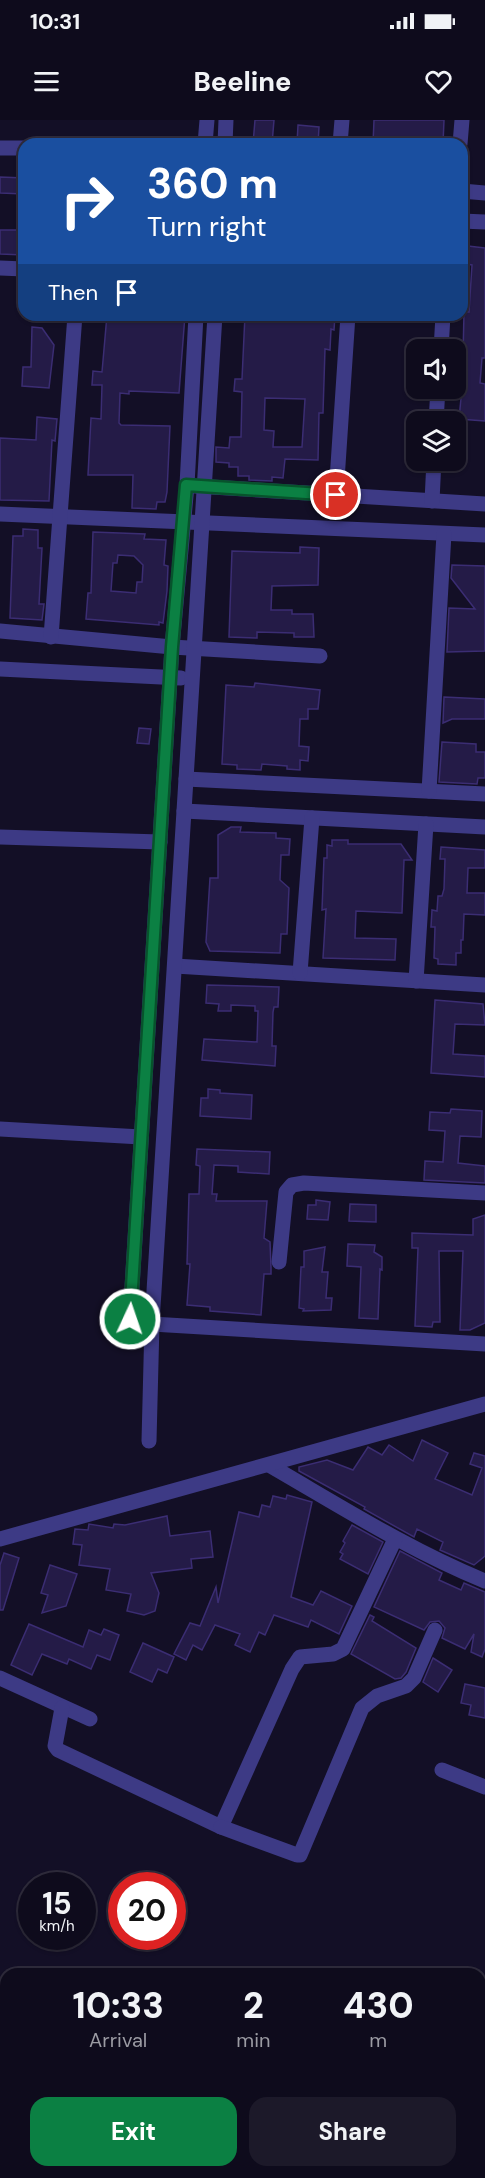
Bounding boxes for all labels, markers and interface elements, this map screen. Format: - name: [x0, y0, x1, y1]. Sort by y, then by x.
- text: 10:31: [30, 7, 80, 36]
- text: Beeline: [194, 64, 291, 99]
- icon: menu: [30, 65, 63, 98]
- icon: heart: [422, 65, 455, 98]
- text: 360 m: [147, 156, 278, 211]
- icon: right: [48, 162, 126, 240]
- text: Turn right: [147, 209, 267, 244]
- icon: arrive: [110, 276, 143, 309]
- text: Then: [48, 278, 98, 307]
- map controls: [406, 339, 466, 471]
- button: sound: [406, 339, 466, 399]
- button: layers: [406, 411, 466, 471]
- pin: [310, 469, 361, 520]
- icon: arrive: [319, 478, 352, 511]
- position arrow: [98, 1287, 162, 1351]
- speed limit sign: 20: [108, 1872, 186, 1950]
- text: 15: [42, 1884, 72, 1923]
- text: km/h: [39, 1916, 75, 1936]
- text: 10:33: [72, 1982, 164, 2029]
- text: 2: [243, 1982, 264, 2029]
- text: 430: [343, 1982, 414, 2029]
- text: Arrival: [89, 2027, 147, 2053]
- text: min: [236, 2027, 270, 2053]
- text: m: [369, 2027, 387, 2053]
- button: Exit: [30, 2097, 237, 2166]
- button: Share: [249, 2097, 456, 2166]

